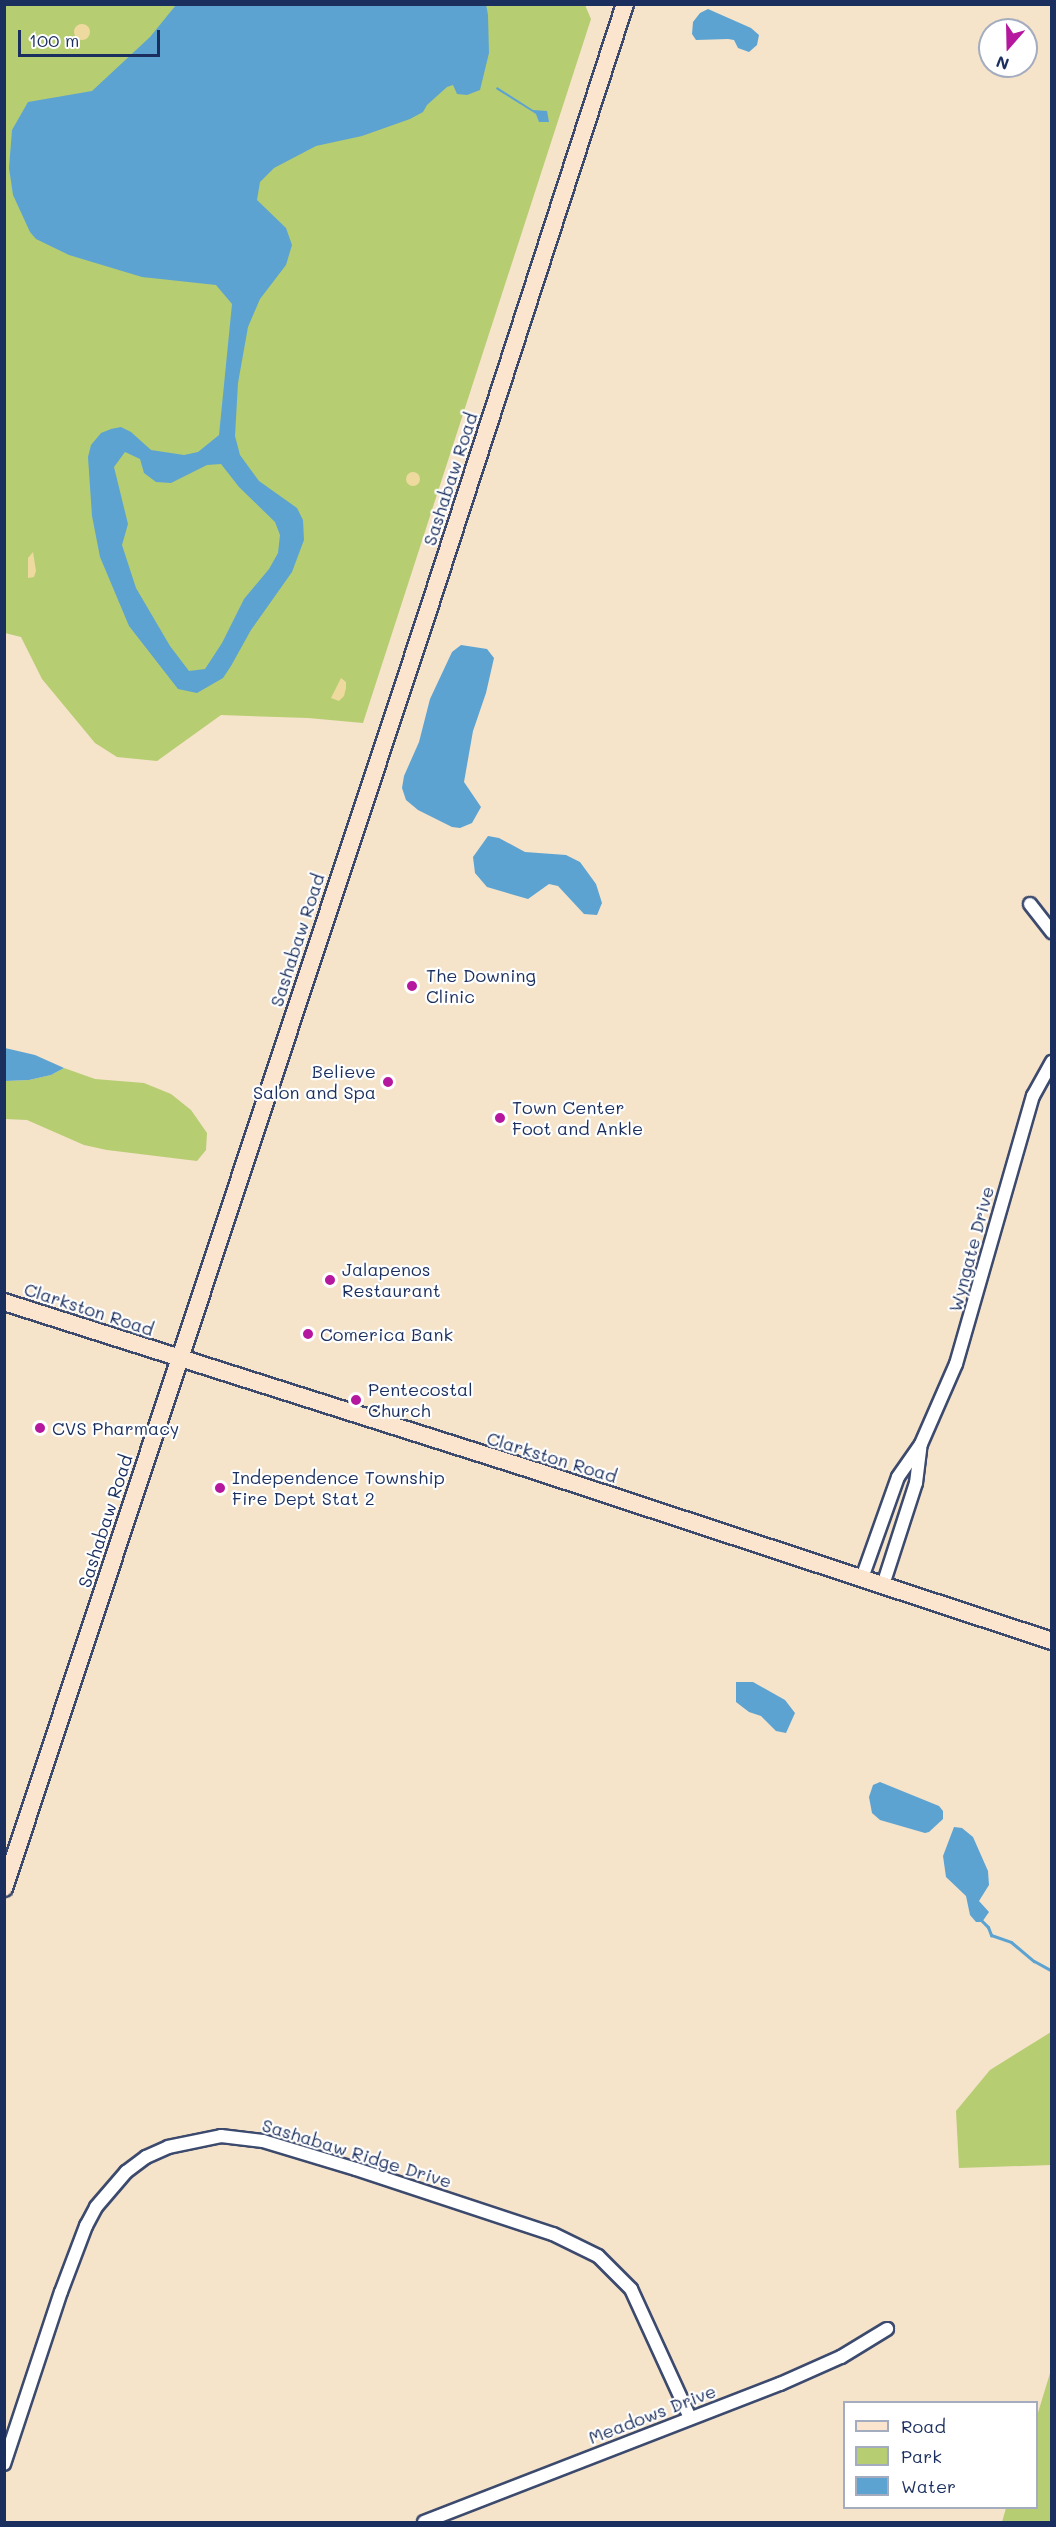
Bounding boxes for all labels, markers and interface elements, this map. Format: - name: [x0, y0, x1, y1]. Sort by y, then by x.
- scale bar: [21, 18, 164, 56]
- north arrow: [978, 18, 1038, 78]
- text: 100 m: [29, 28, 79, 52]
- text: N: [993, 52, 1012, 75]
- street label: Sashabaw Road: [418, 410, 482, 548]
- street label: Sashabaw Road: [265, 871, 329, 1009]
- place label: The Downing Clinic: [426, 965, 536, 1008]
- marker: The Downing Clinic: [403, 977, 421, 995]
- place label: Believe Salon and Spa: [253, 1061, 376, 1104]
- marker: Believe Salon and Spa: [381, 1075, 395, 1089]
- place label: Town Center Foot and Ankle: [512, 1097, 643, 1140]
- marker: Town Center Foot and Ankle: [493, 1111, 507, 1125]
- street label: Wyngate Drive: [944, 1184, 998, 1314]
- place label: Jalapenos Restaurant: [342, 1259, 441, 1302]
- marker: Jalapenos Restaurant: [323, 1273, 337, 1287]
- street label: Clarkston Road: [21, 1278, 157, 1340]
- place label: Comerica Bank: [320, 1323, 453, 1345]
- marker: Comerica Bank: [301, 1327, 315, 1341]
- place label: Pentecostal Church: [368, 1379, 473, 1422]
- marker: Pentecostal Church: [349, 1393, 363, 1407]
- place label: CVS Pharmacy: [52, 1417, 179, 1439]
- marker: CVS Pharmacy: [33, 1421, 47, 1435]
- street label: Clarkston Road: [484, 1427, 620, 1487]
- street label: Sashabaw Road: [73, 1452, 137, 1590]
- place label: Independence Township Fire Dept Stat 2: [232, 1467, 445, 1510]
- marker: Independence Township Fire Dept Stat 2: [213, 1481, 227, 1495]
- street label: Sashabaw Ridge Drive: [260, 2114, 454, 2192]
- street label: Meadows Drive: [585, 2380, 719, 2448]
- legend: [843, 2401, 1038, 2509]
- text: Road: [901, 2414, 946, 2438]
- text: Park: [901, 2444, 942, 2468]
- text: Water: [901, 2474, 956, 2498]

